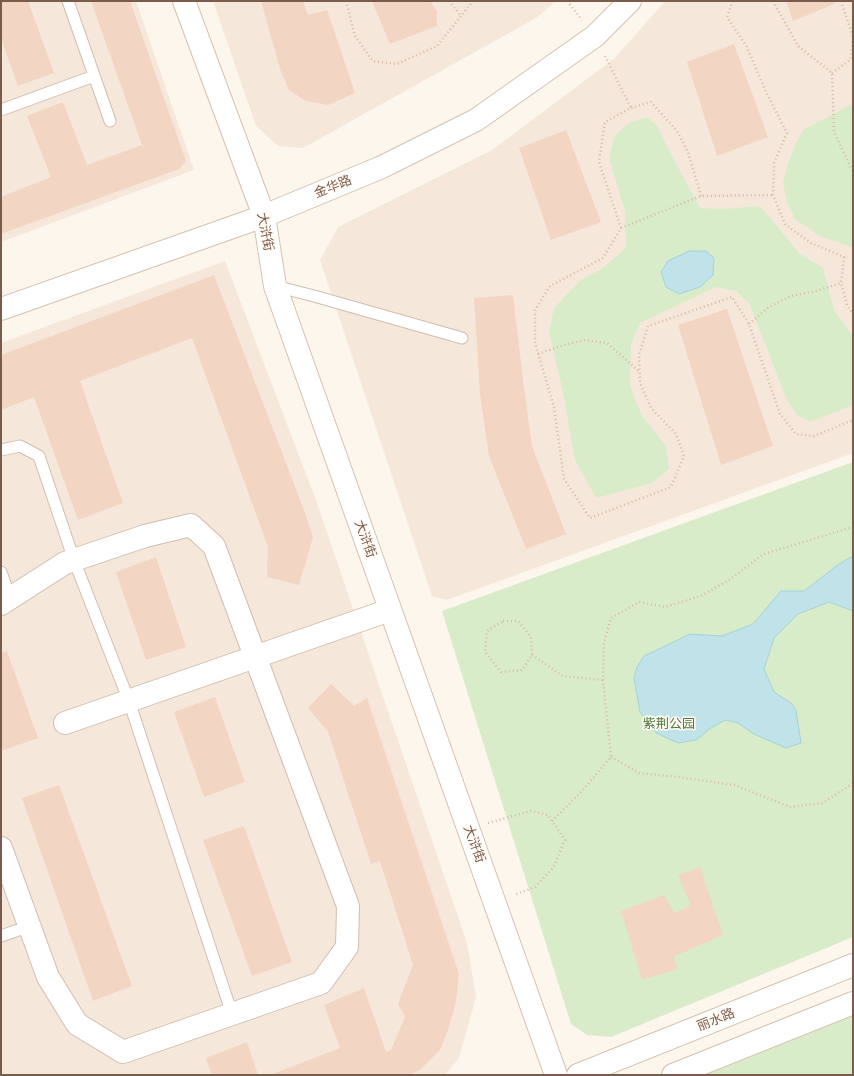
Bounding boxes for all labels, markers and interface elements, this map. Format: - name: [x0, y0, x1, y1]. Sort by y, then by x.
- street label: 金华路: [312, 172, 354, 202]
- street label: 大浒街: [254, 211, 276, 253]
- street label: 大浒街: [351, 518, 379, 560]
- park label: 紫荆公园: [643, 716, 695, 732]
- street label: 大浒街: [460, 823, 488, 865]
- street label: 丽水路: [695, 1005, 737, 1035]

